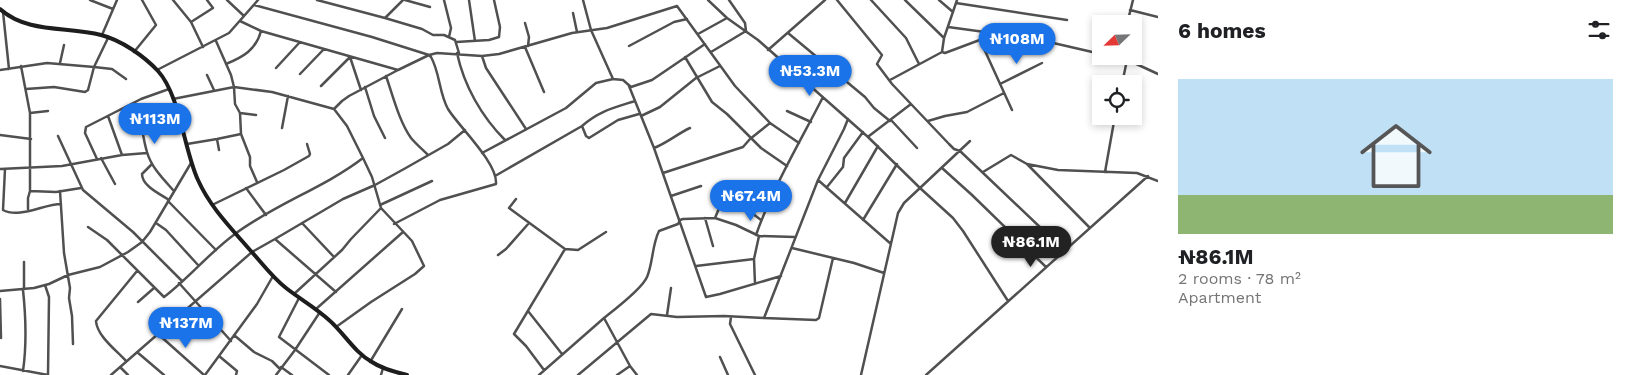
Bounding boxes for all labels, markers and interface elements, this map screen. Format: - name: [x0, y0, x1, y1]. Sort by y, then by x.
- north arrow: [1092, 15, 1142, 65]
- map controls: [1092, 15, 1142, 125]
- icon: filters: [1585, 16, 1613, 44]
- text: 6 homes: [1178, 18, 1266, 43]
- pin: ₦108M: [982, 22, 1052, 65]
- text: ₦108M: [990, 29, 1044, 48]
- pin: ₦53.3M: [769, 54, 851, 97]
- text: ₦53.3M: [780, 61, 840, 80]
- button: locate: [1092, 75, 1142, 125]
- pin: ₦113M: [120, 102, 190, 145]
- text: ₦113M: [129, 109, 181, 128]
- icon: home: [1351, 111, 1441, 201]
- pin: ₦67.4M: [710, 180, 792, 222]
- text: ₦67.4M: [721, 186, 781, 205]
- pin: ₦86.1M: [990, 226, 1072, 268]
- text: ₦86.1M: [1002, 232, 1060, 251]
- text: ₦86.1M: [1178, 244, 1254, 269]
- text: 2 rooms · 78 m²: [1178, 269, 1301, 288]
- text: Apartment: [1178, 288, 1261, 307]
- pin: ₦137M: [151, 306, 221, 349]
- text: ₦137M: [159, 313, 213, 332]

